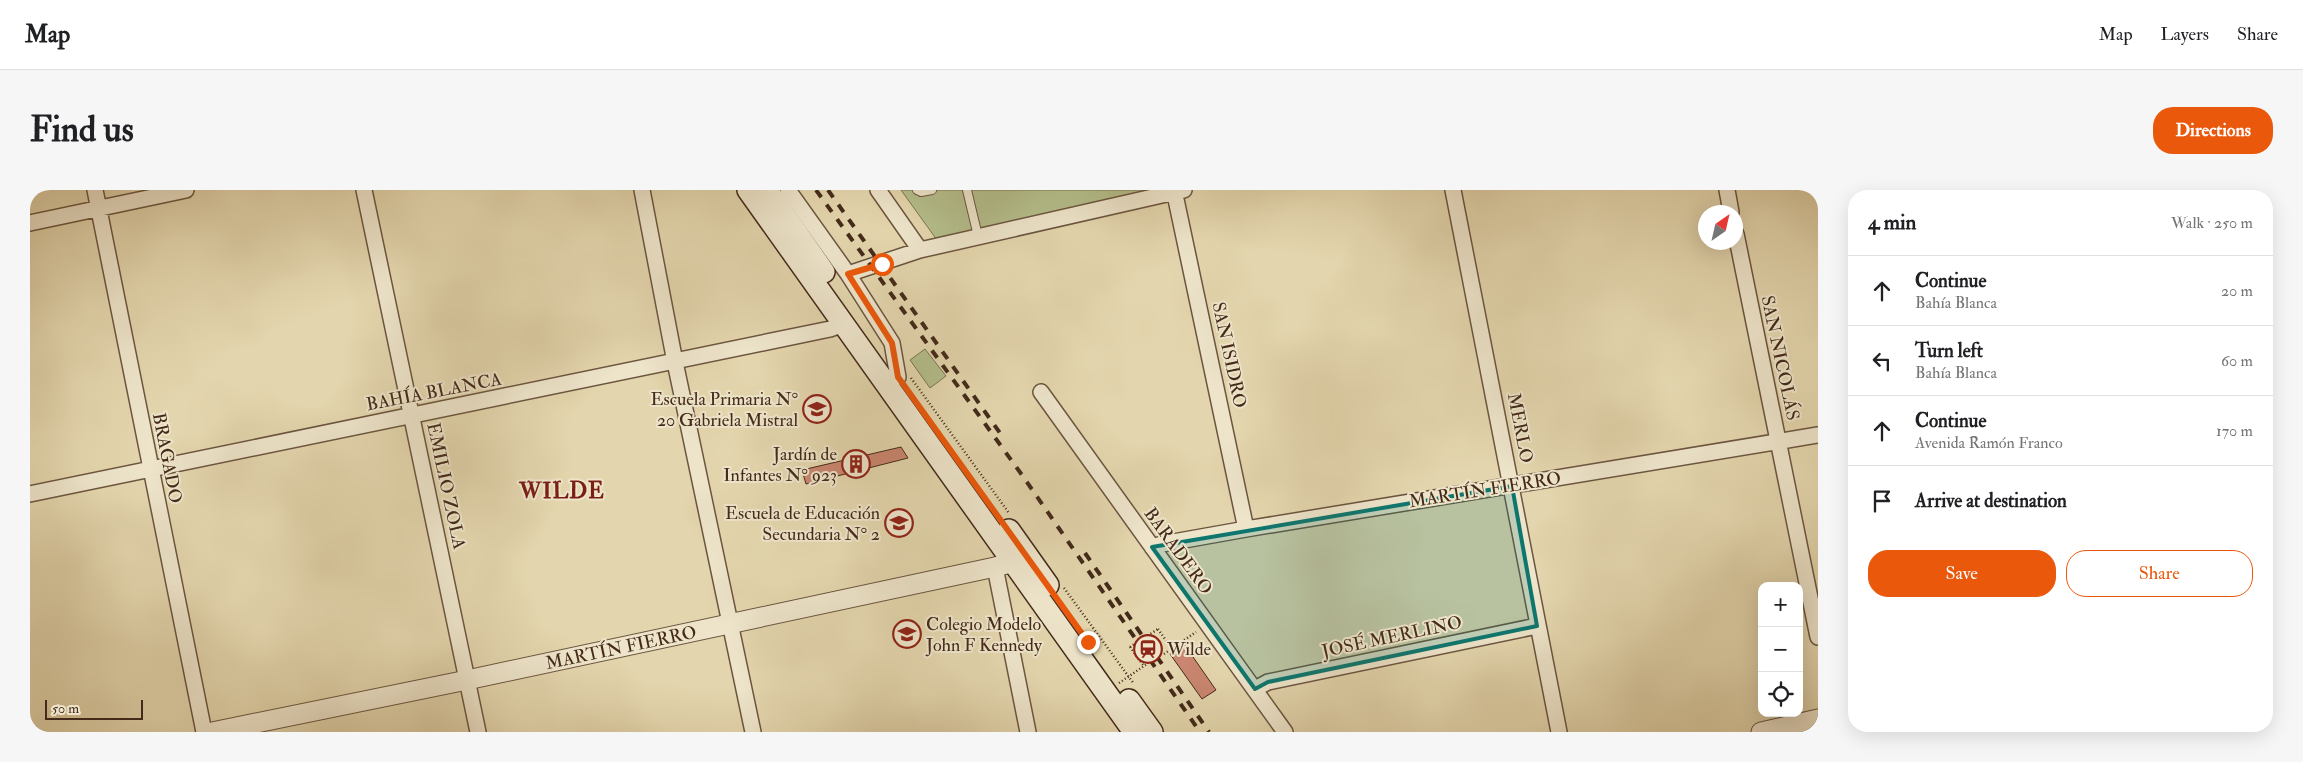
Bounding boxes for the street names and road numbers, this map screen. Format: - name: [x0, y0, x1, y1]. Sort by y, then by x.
- street label: SAN NICOLÁS: [1756, 293, 1804, 423]
- street label: SAN ISIDRO: [1207, 300, 1251, 410]
- street label: BAHÍA BLANCA: [364, 367, 504, 416]
- street label: MERLO: [1502, 391, 1538, 465]
- street label: BRAGADO: [147, 411, 187, 505]
- street label: EMILIO ZOLA: [421, 420, 471, 552]
- street label: MARTÍN FIERRO: [1407, 467, 1563, 513]
- street label: BARADERO: [1139, 503, 1217, 599]
- street label: JOSÉ MERLINO: [1319, 611, 1464, 663]
- street label: MARTÍN FIERRO: [544, 621, 698, 675]

